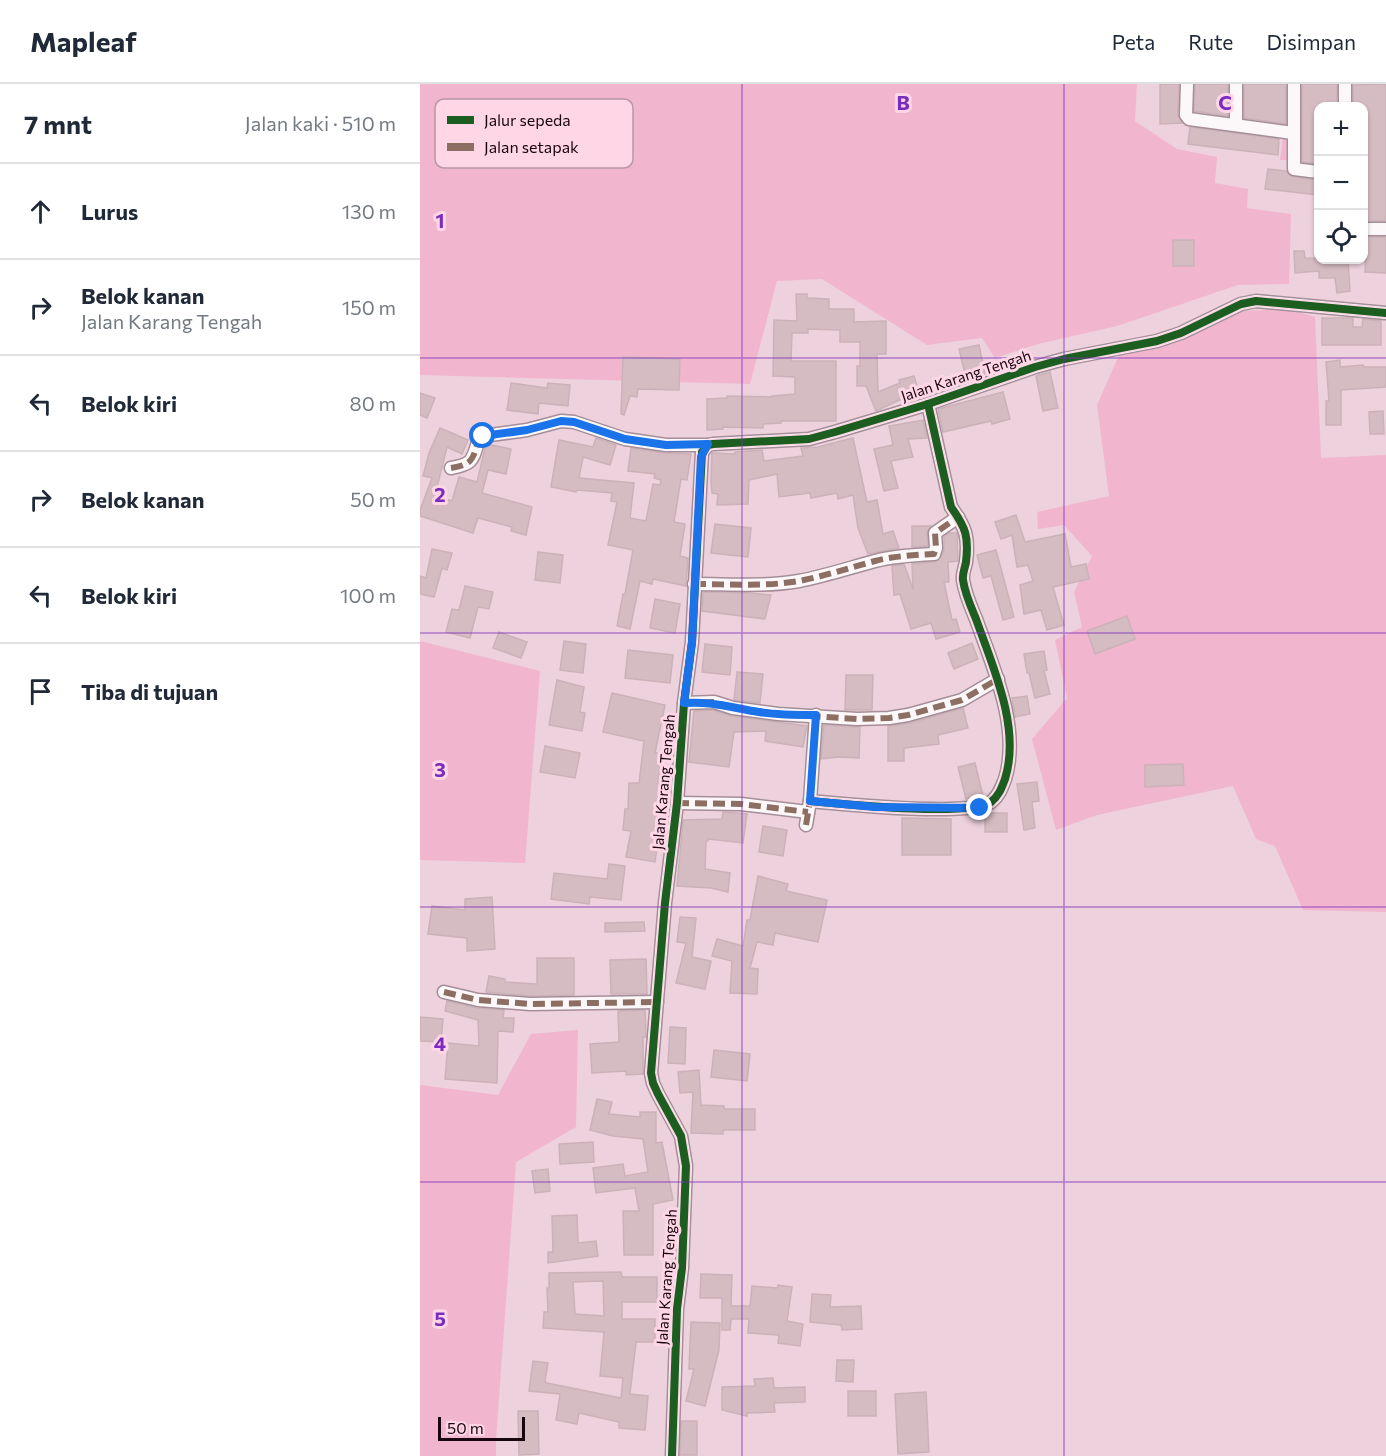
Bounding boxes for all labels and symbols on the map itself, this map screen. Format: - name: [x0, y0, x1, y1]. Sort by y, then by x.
- text: B: [896, 90, 910, 114]
- text: C: [1218, 90, 1232, 114]
- legend: [435, 99, 633, 168]
- text: Jalur sepeda: [484, 110, 571, 129]
- text: Jalan setapak: [484, 137, 579, 156]
- text: 1: [435, 208, 445, 232]
- street label: Jalan Karang Tengah: [898, 345, 1033, 405]
- route start: [469, 422, 495, 448]
- text: 2: [434, 482, 446, 506]
- street label: Jalan Karang Tengah: [648, 713, 678, 850]
- text: 3: [434, 757, 446, 781]
- route end: [966, 794, 992, 820]
- text: 4: [434, 1031, 446, 1055]
- street label: Jalan Karang Tengah: [652, 1208, 680, 1345]
- text: 5: [434, 1306, 446, 1330]
- scale bar: [438, 1414, 525, 1442]

